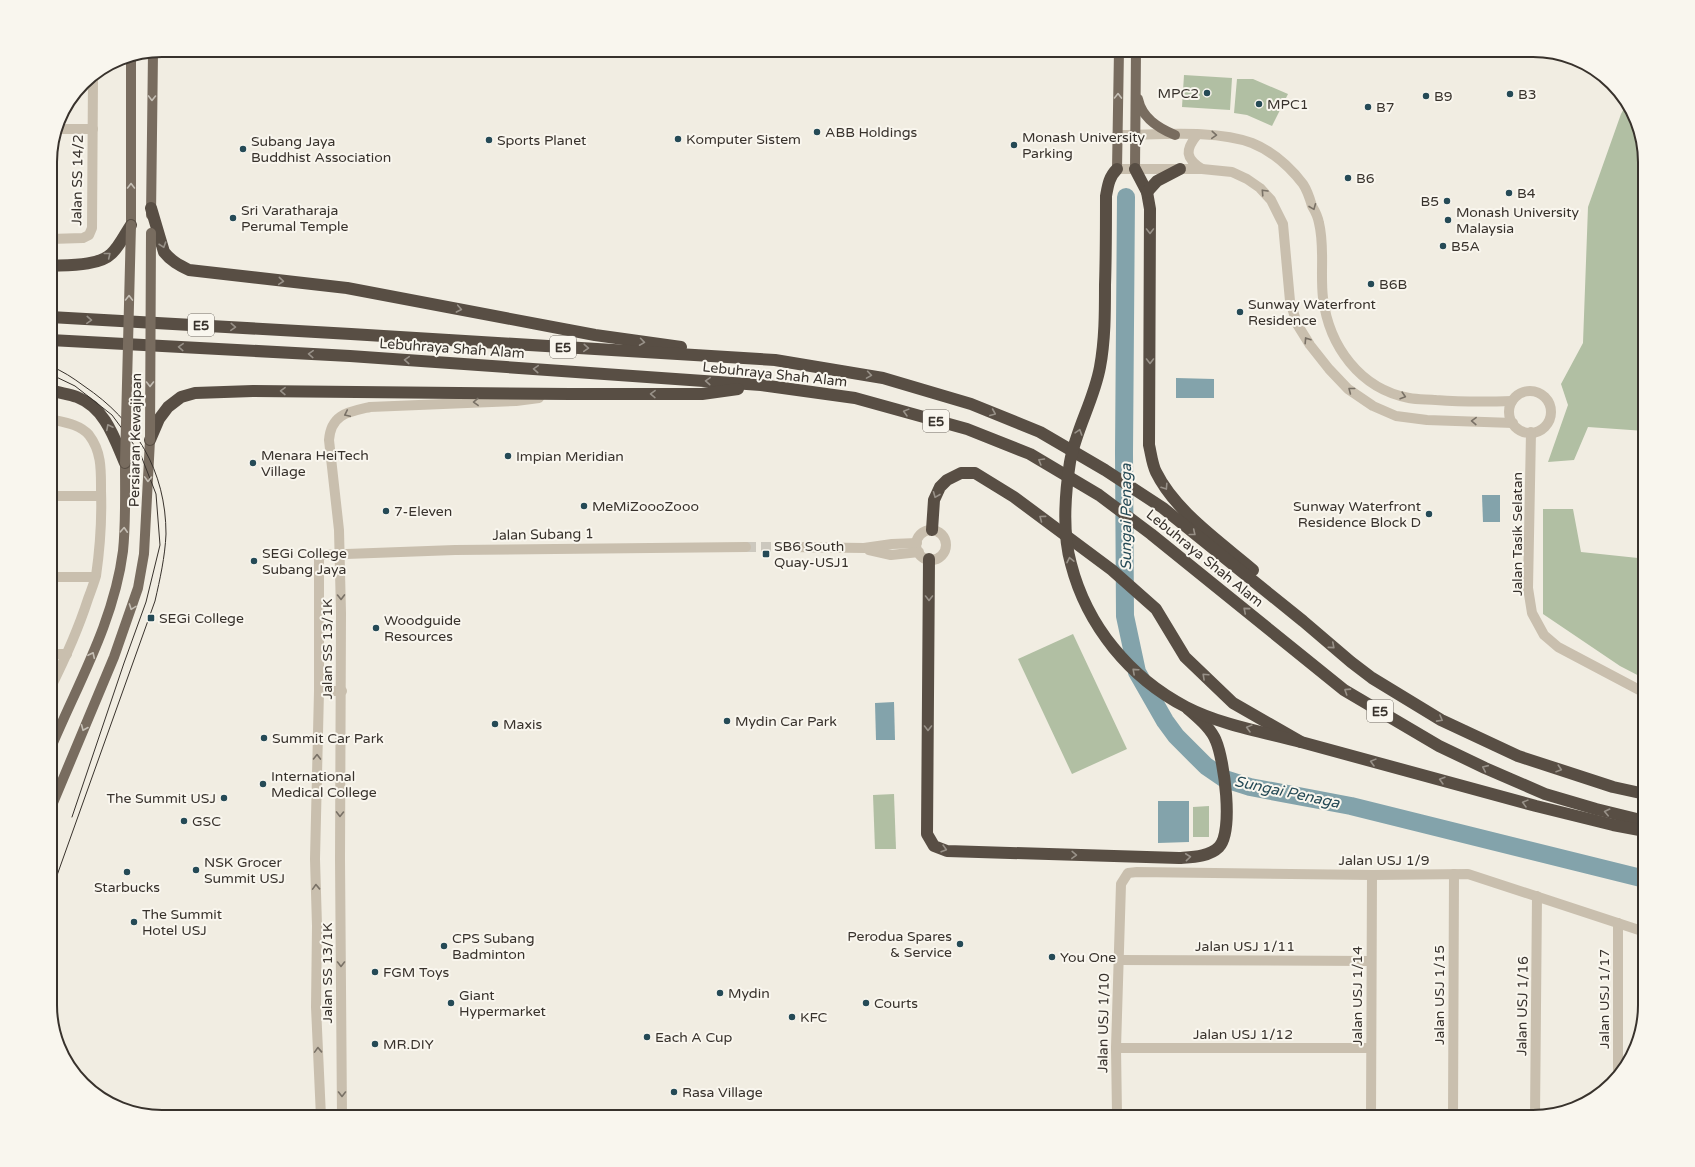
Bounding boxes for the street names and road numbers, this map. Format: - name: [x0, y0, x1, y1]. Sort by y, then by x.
- street label: Jalan SS 14/2: [68, 134, 87, 226]
- road number: E5: [188, 314, 214, 336]
- street label: Lebuhraya Shah Alam: [379, 335, 525, 362]
- road number: E5: [550, 336, 576, 358]
- street label: Lebuhraya Shah Alam: [702, 358, 848, 391]
- street label: Persiaran Kewajipan: [126, 373, 145, 507]
- road number: E5: [923, 410, 949, 432]
- street label: Jalan Tasik Selatan: [1509, 472, 1526, 596]
- street label: Lebuhraya Shah Alam: [1143, 506, 1267, 611]
- street label: Jalan Subang 1: [492, 525, 594, 544]
- street label: Jalan SS 13/1K: [319, 599, 336, 699]
- road number: E5: [1367, 700, 1393, 722]
- street label: Jalan USJ 1/9: [1338, 852, 1430, 869]
- street label: Jalan SS 13/1K: [319, 923, 336, 1023]
- street label: Jalan USJ 1/11: [1195, 938, 1295, 955]
- street label: Jalan USJ 1/15: [1431, 945, 1448, 1045]
- street label: Jalan USJ 1/14: [1349, 946, 1366, 1046]
- street label: Jalan USJ 1/17: [1596, 949, 1613, 1049]
- street label: Jalan USJ 1/16: [1513, 956, 1532, 1056]
- street label: Jalan USJ 1/10: [1094, 973, 1113, 1073]
- street label: Jalan USJ 1/12: [1193, 1026, 1293, 1043]

